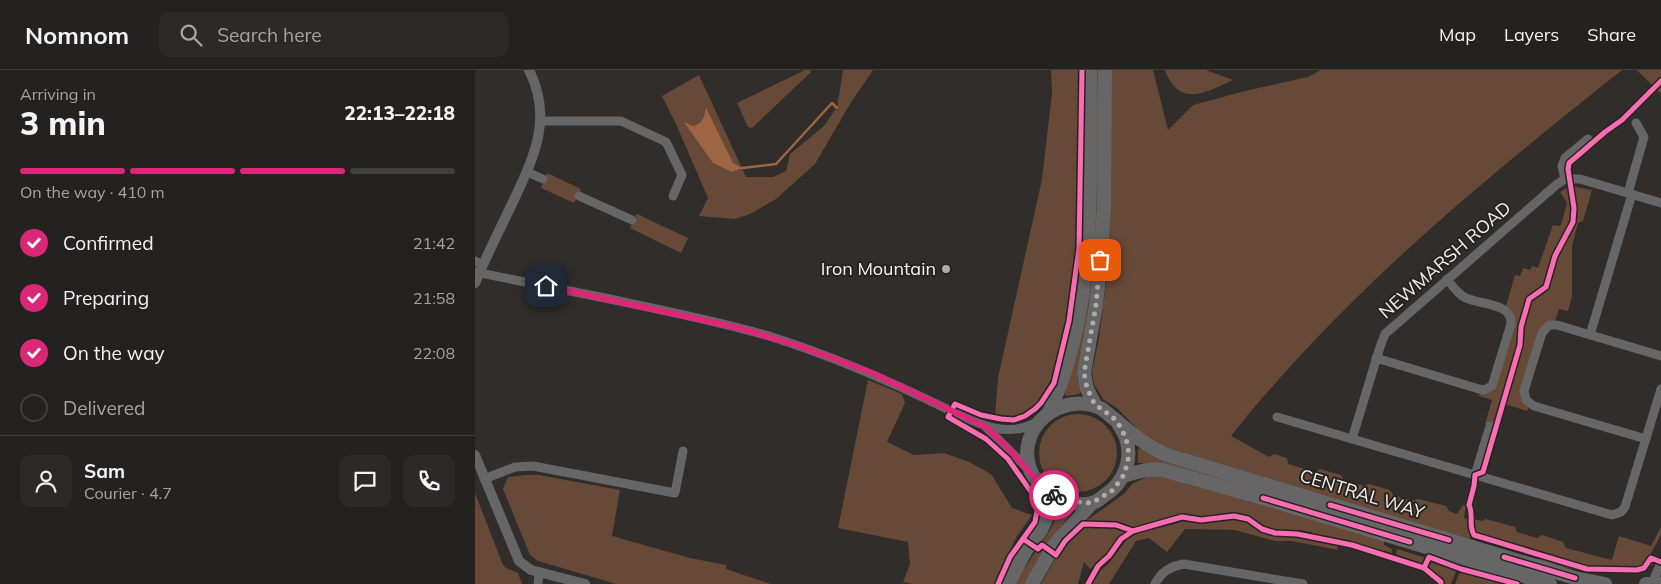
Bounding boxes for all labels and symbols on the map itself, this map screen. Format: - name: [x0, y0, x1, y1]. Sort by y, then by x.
- street label: NEWMARSH ROAD: [1374, 196, 1515, 323]
- pin: [1079, 239, 1121, 281]
- place label: Iron Mountain: [821, 257, 936, 280]
- marker: Iron Mountain: [940, 263, 952, 275]
- pin: [525, 265, 567, 307]
- street label: CENTRAL WAY: [1297, 464, 1428, 524]
- courier: [1029, 470, 1079, 520]

